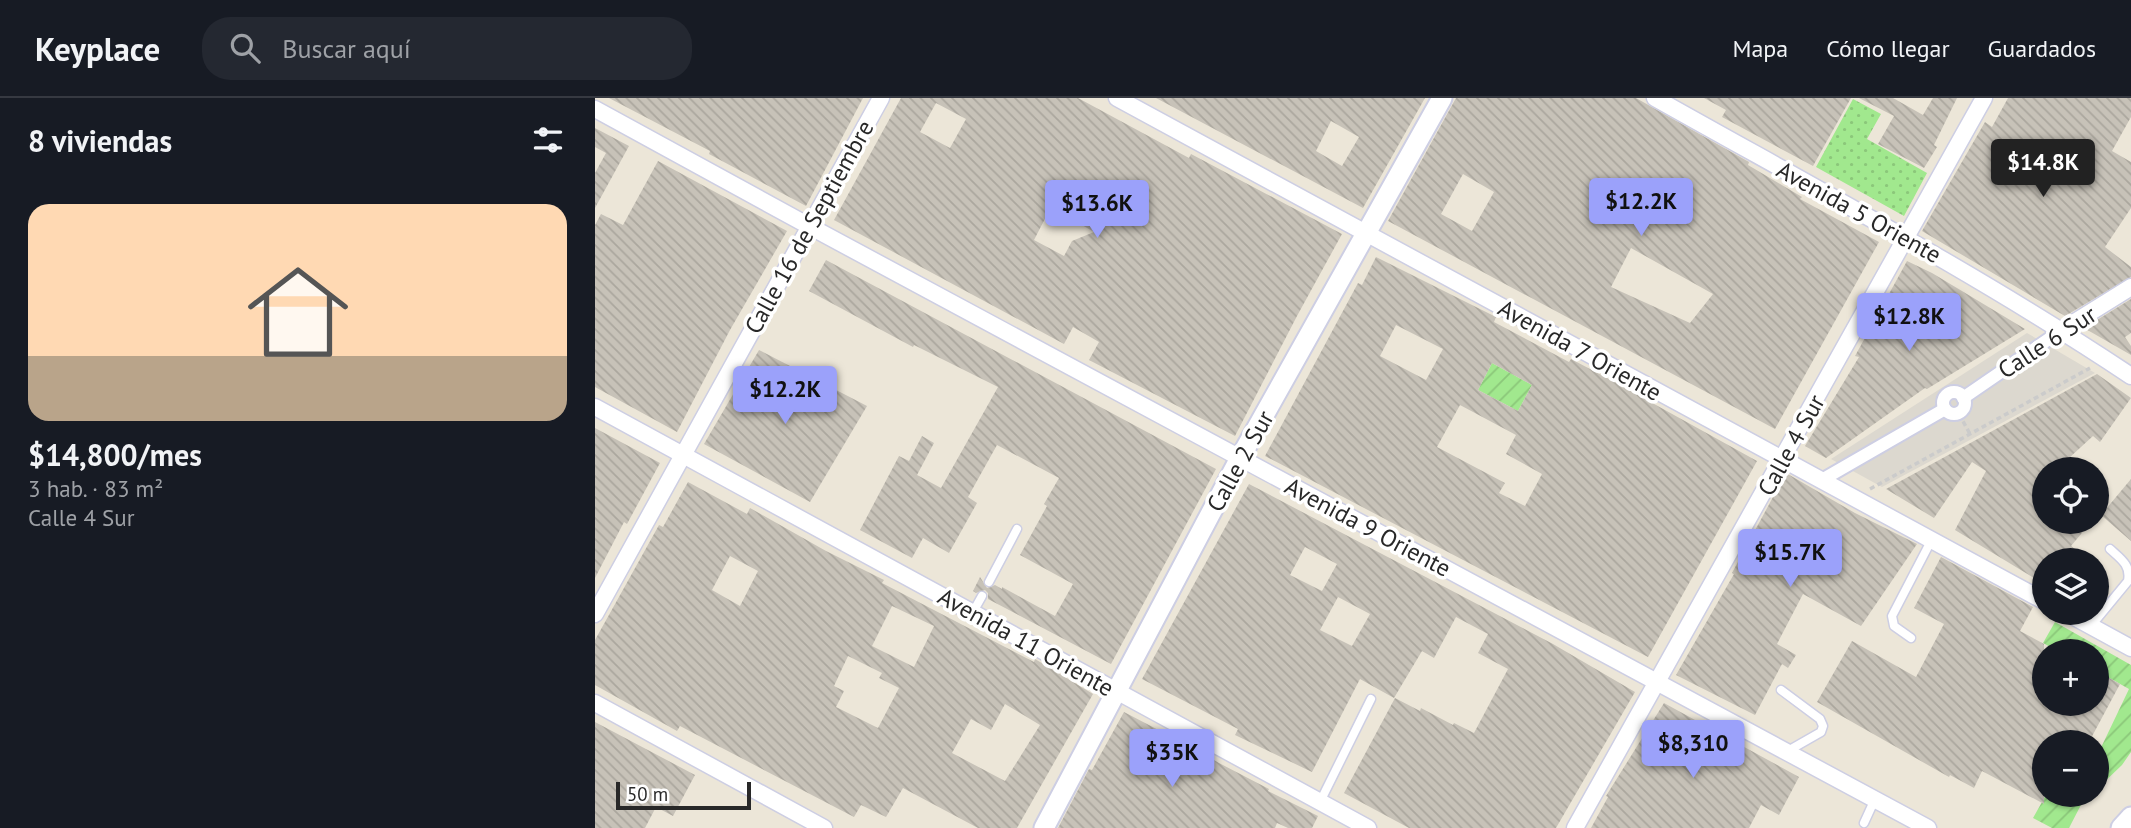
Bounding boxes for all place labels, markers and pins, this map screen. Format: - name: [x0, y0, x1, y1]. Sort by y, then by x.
- pin: $14.8K: [1986, 140, 2100, 199]
- pin: $12.2K: [1584, 178, 1698, 238]
- pin: $13.6K: [1040, 180, 1154, 240]
- pin: $12.8K: [1852, 294, 1966, 353]
- pin: $12.2K: [728, 366, 842, 426]
- pin: $15.7K: [1733, 530, 1847, 589]
- pin: $8,310: [1636, 720, 1750, 780]
- pin: $35K: [1131, 730, 1213, 789]

